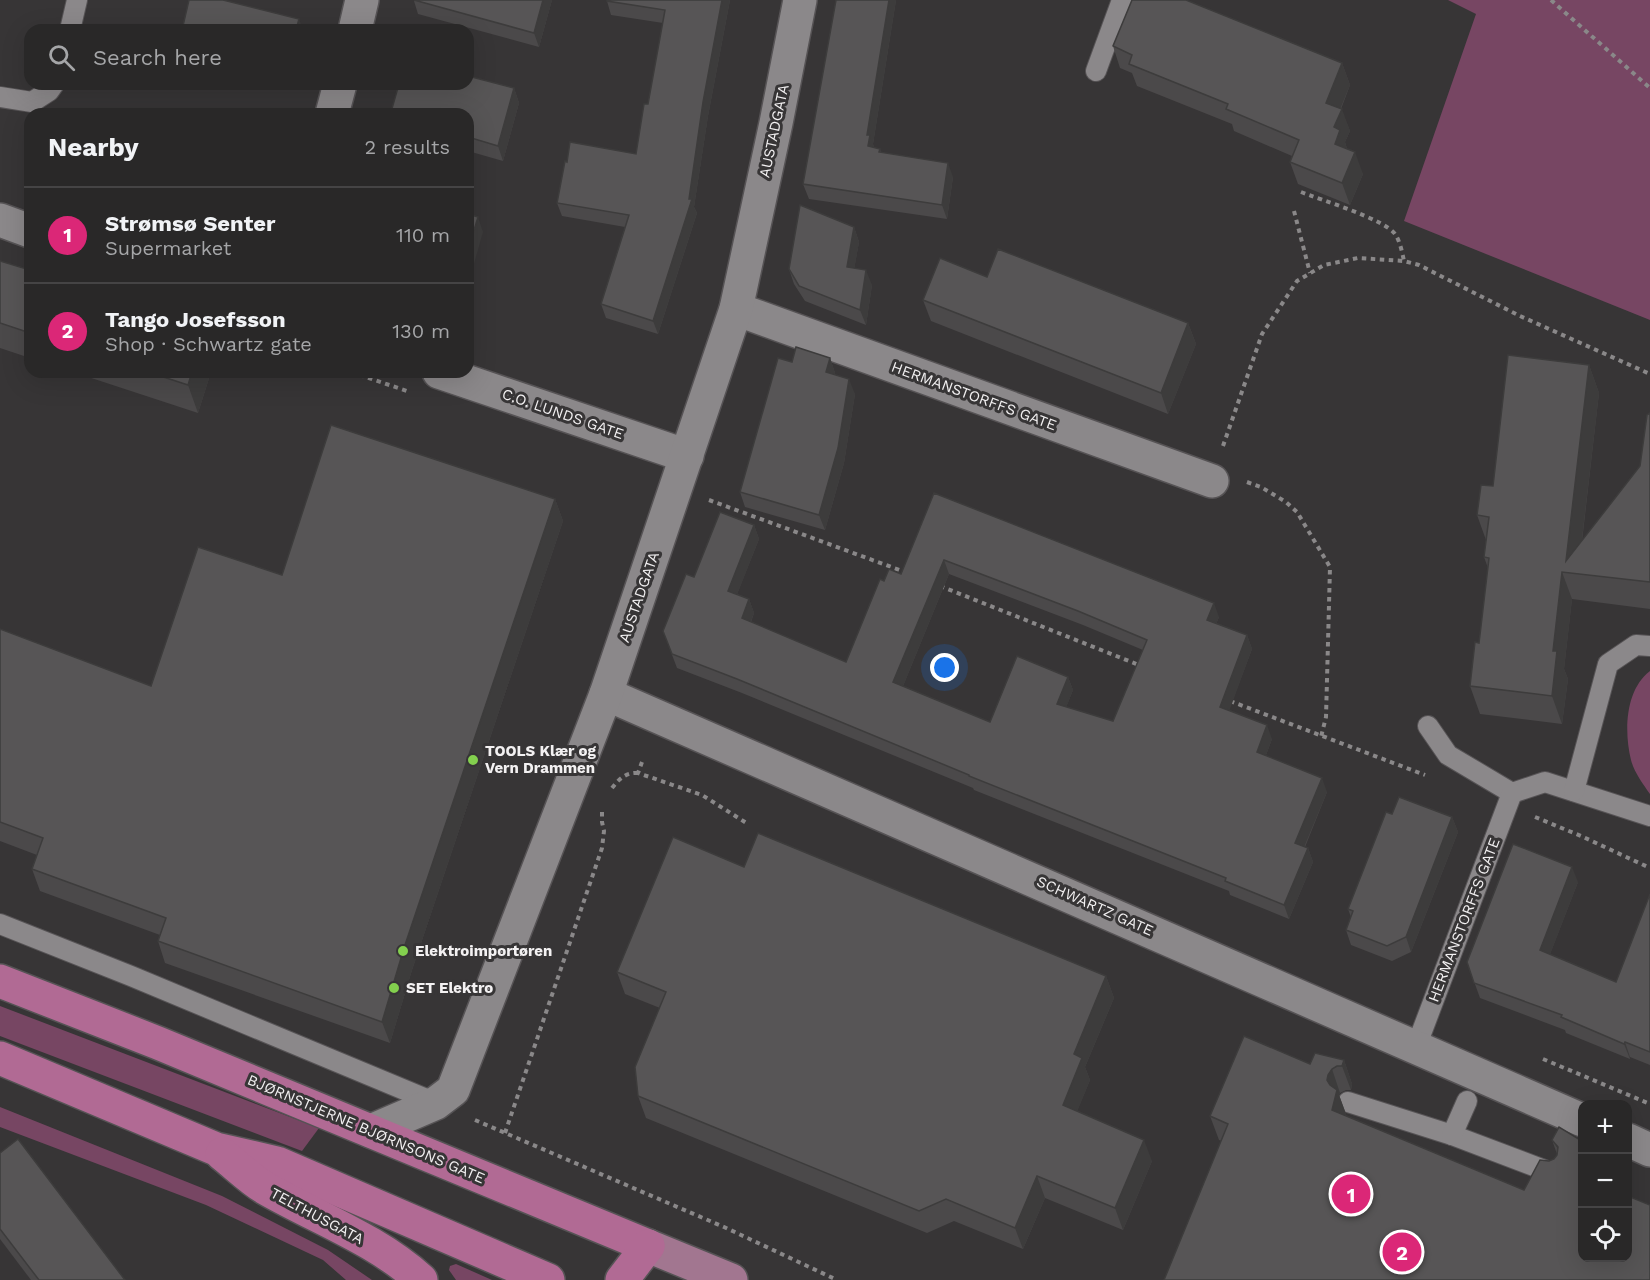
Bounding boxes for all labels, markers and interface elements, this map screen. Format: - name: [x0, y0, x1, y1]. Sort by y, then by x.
- search box: [24, 24, 474, 90]
- icon: search: [45, 41, 78, 74]
- text: Search here: [93, 45, 222, 70]
- street label: AUSTADGATA: [755, 83, 793, 179]
- text: Nearby: [48, 132, 139, 162]
- text: 2 results: [365, 135, 450, 159]
- text: Strømsø Senter: [105, 211, 275, 236]
- text: 1: [63, 223, 72, 247]
- text: 110 m: [396, 223, 450, 247]
- text: Supermarket: [105, 236, 231, 260]
- text: Tango Josefsson: [105, 307, 286, 332]
- text: 2: [62, 319, 73, 343]
- text: 130 m: [392, 319, 450, 343]
- text: Shop · Schwartz gate: [105, 332, 312, 356]
- street label: HERMANSTORFFS GATE: [889, 358, 1059, 434]
- street label: C.O. LUNDS GATE: [500, 385, 626, 443]
- street label: AUSTADGATA: [615, 549, 663, 645]
- your location: [930, 653, 959, 682]
- place label: TOOLS Klær og Vern Drammen: [485, 742, 596, 777]
- marker: TOOLS Klær og Vern Drammen: [466, 753, 480, 767]
- street label: HERMANSTORFFS GATE: [1424, 835, 1504, 1005]
- street label: SCHWARTZ GATE: [1034, 872, 1156, 940]
- place label: Elektroimportøren: [415, 942, 552, 960]
- marker: Elektroimportøren: [396, 944, 410, 958]
- place label: SET Elektro: [406, 979, 493, 997]
- marker: SET Elektro: [387, 981, 401, 995]
- street label: BJØRNSTJERNE BJØRNSONS GATE: [245, 1071, 487, 1187]
- map controls: [1578, 1100, 1632, 1262]
- button: +: [1578, 1100, 1632, 1154]
- button: −: [1578, 1154, 1632, 1208]
- pin: 1: [1332, 1172, 1370, 1216]
- street label: TELTHUSGATA: [267, 1184, 367, 1248]
- button: locate: [1578, 1208, 1632, 1262]
- pin: 2: [1382, 1230, 1422, 1274]

